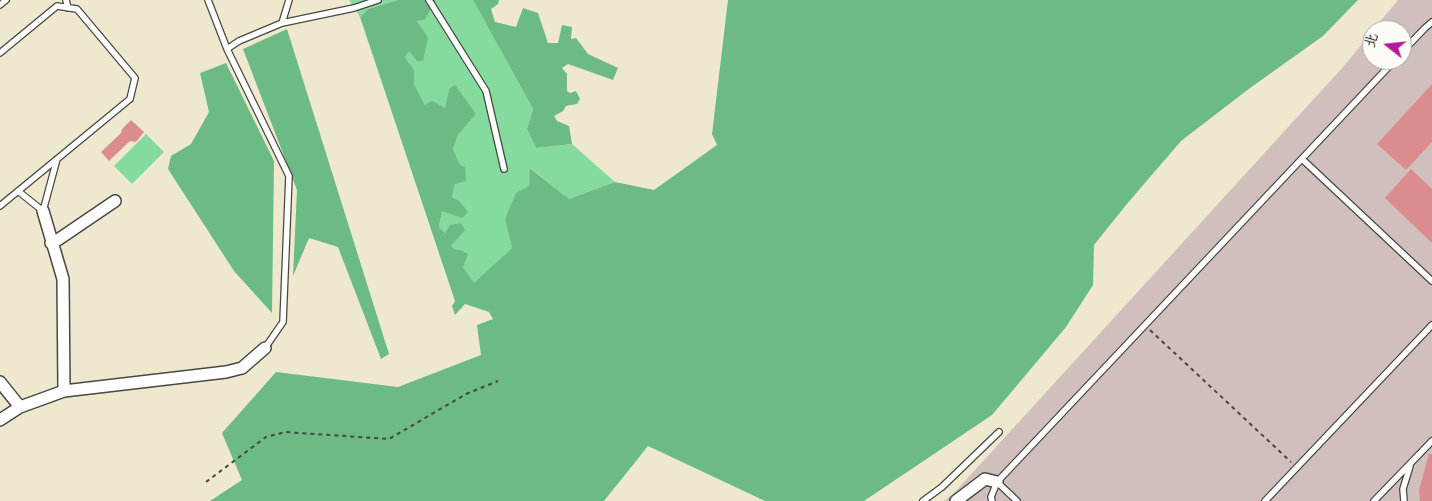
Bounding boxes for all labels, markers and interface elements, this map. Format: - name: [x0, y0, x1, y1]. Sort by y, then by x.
- north arrow: [1362, 20, 1412, 70]
- text: 北: [1363, 32, 1383, 50]

